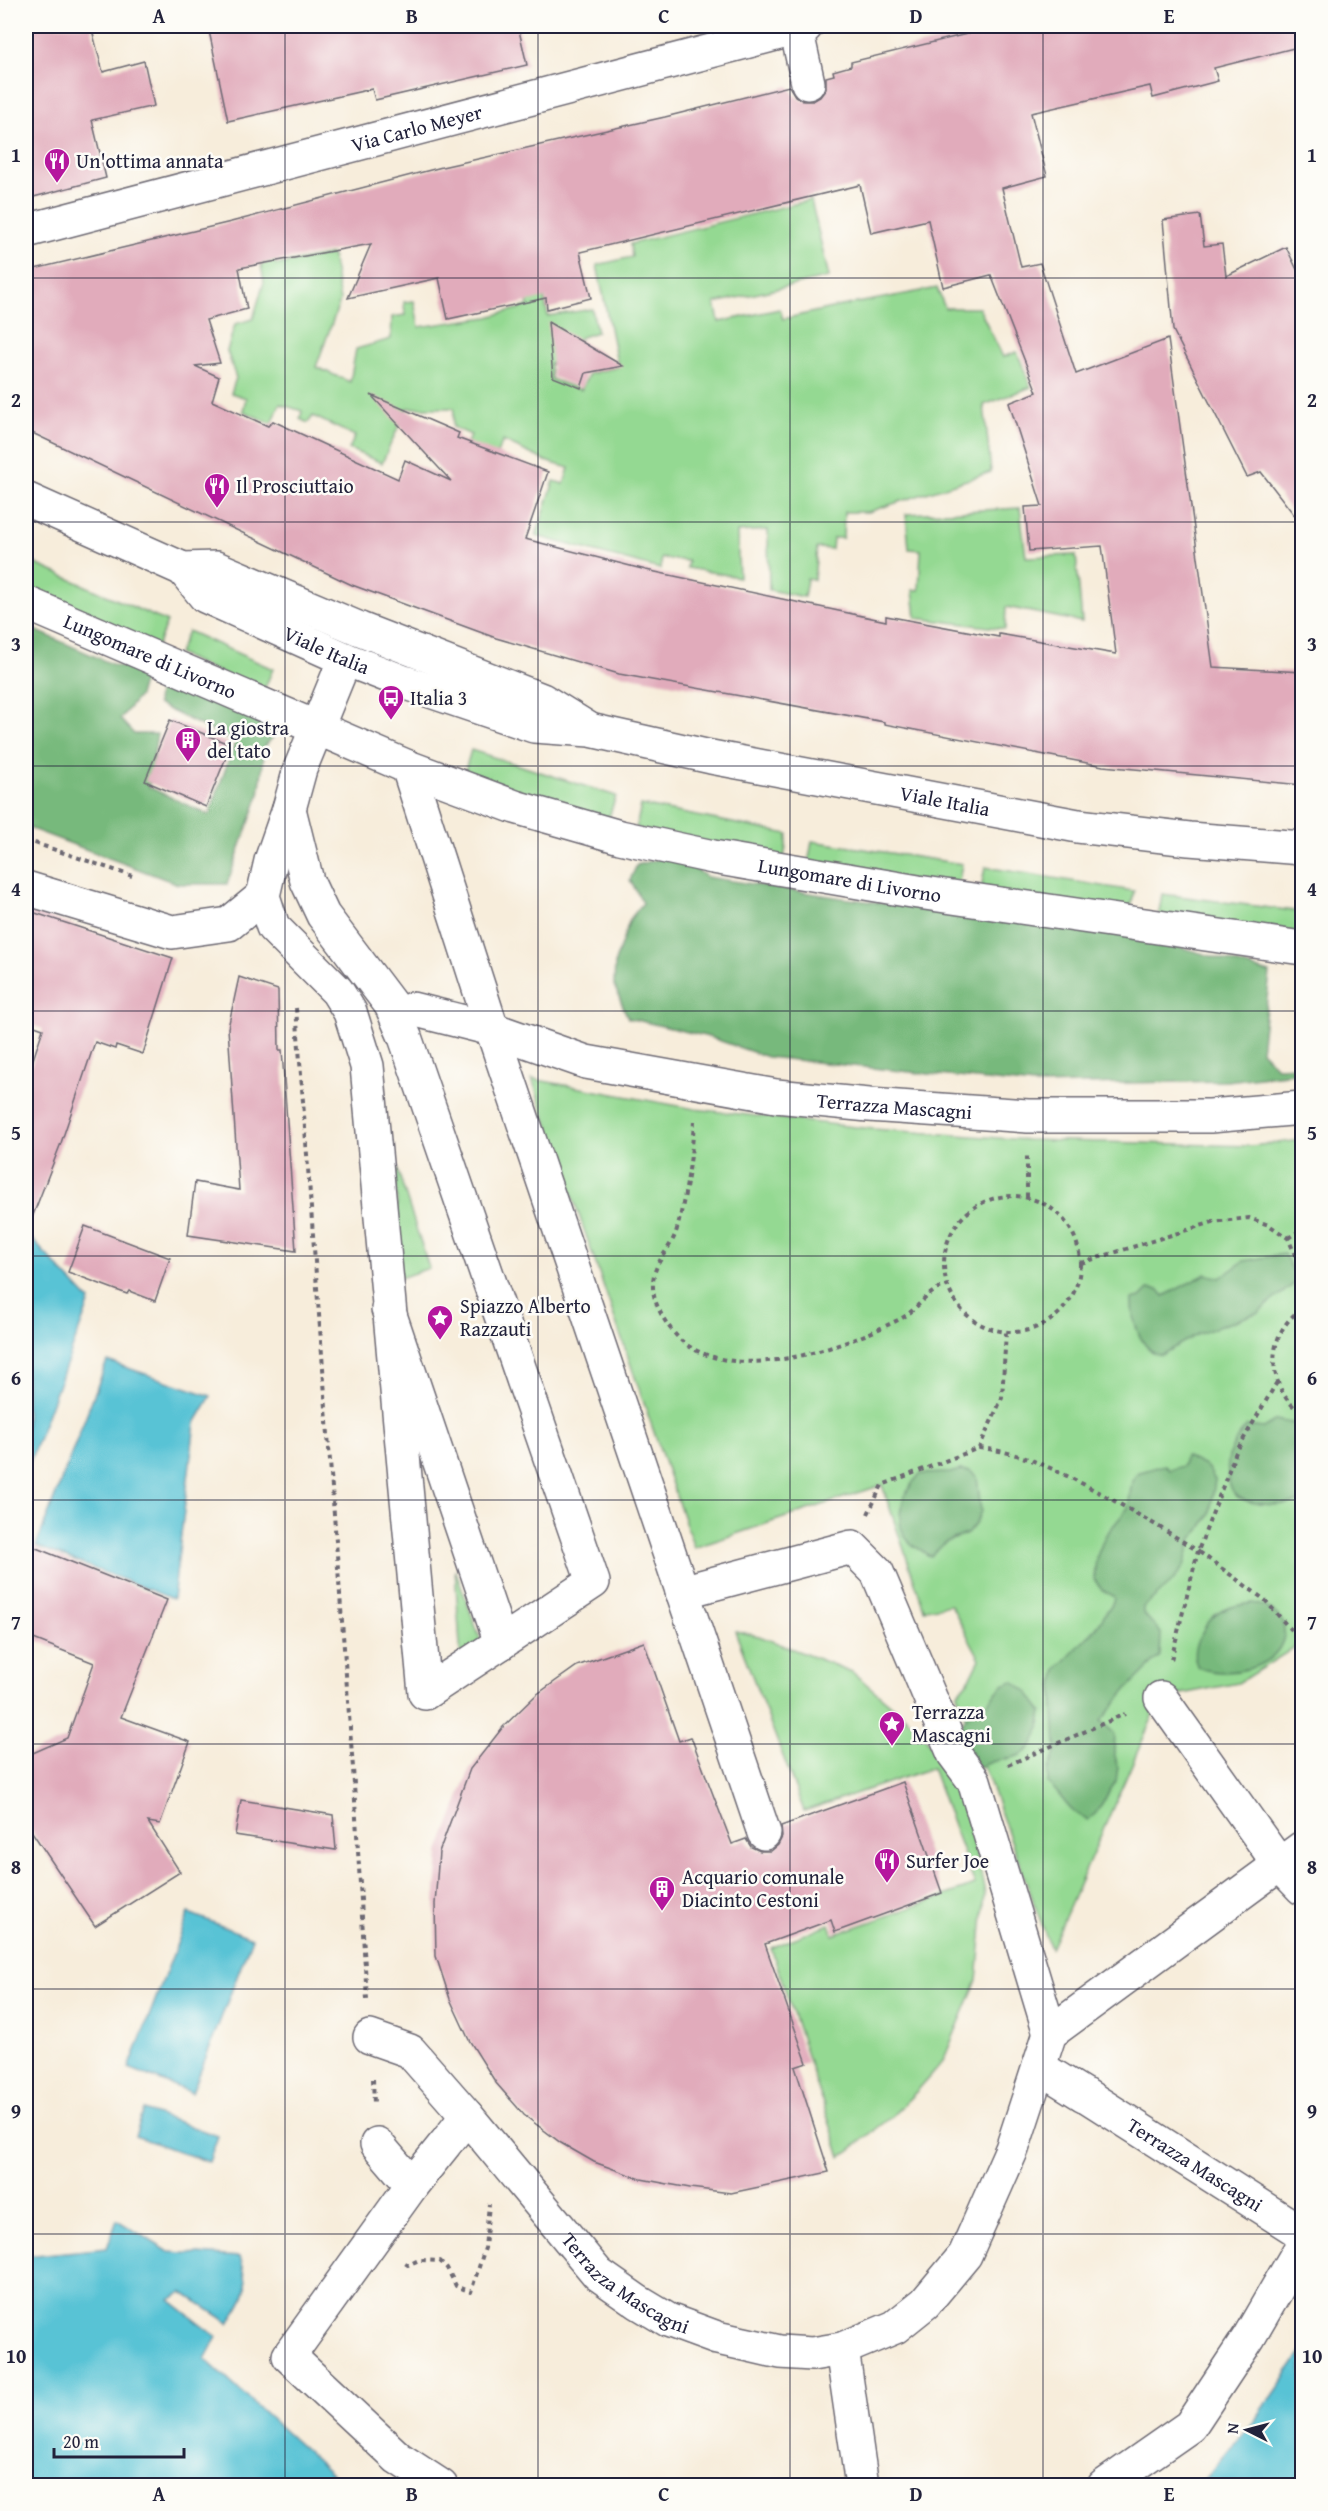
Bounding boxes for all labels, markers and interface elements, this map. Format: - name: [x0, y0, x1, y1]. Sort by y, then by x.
- text: A: [153, 1, 166, 30]
- text: B: [406, 1, 418, 30]
- text: C: [658, 1, 670, 30]
- text: D: [909, 1, 923, 30]
- text: E: [1164, 1, 1175, 30]
- street label: Via Carlo Meyer: [348, 97, 485, 159]
- text: 1: [11, 140, 21, 169]
- text: 1: [1307, 140, 1317, 169]
- restaurant icon: Un'ottima annata: [42, 146, 72, 184]
- place label: Un'ottima annata: [76, 146, 224, 175]
- text: 2: [11, 385, 21, 414]
- text: 2: [1307, 385, 1317, 414]
- restaurant icon: Il Prosciuttaio: [202, 471, 232, 509]
- place label: Il Prosciuttaio: [236, 471, 354, 500]
- street label: Lungomare di Livorno: [59, 606, 241, 706]
- street label: Viale Italia: [279, 618, 374, 681]
- text: 3: [11, 629, 21, 658]
- text: 3: [1307, 629, 1317, 658]
- bus stop icon: Italia 3: [376, 683, 406, 721]
- place label: Italia 3: [410, 683, 467, 712]
- place label: La giostra del tato: [207, 713, 289, 765]
- building icon: La giostra del tato: [173, 725, 203, 763]
- street label: Viale Italia: [898, 778, 993, 823]
- street label: Lungomare di Livorno: [756, 850, 943, 909]
- text: 4: [11, 874, 21, 903]
- text: 4: [1307, 874, 1317, 903]
- street label: Terrazza Mascagni: [815, 1085, 974, 1126]
- text: 5: [11, 1118, 21, 1147]
- text: 5: [1307, 1118, 1317, 1147]
- place label: Spiazzo Alberto Razzauti: [460, 1291, 591, 1343]
- place icon: Spiazzo Alberto Razzauti: [425, 1303, 455, 1341]
- text: 6: [11, 1363, 21, 1392]
- text: 6: [1307, 1363, 1317, 1392]
- text: 7: [11, 1607, 21, 1636]
- text: 7: [1307, 1607, 1317, 1636]
- place label: Terrazza Mascagni: [912, 1697, 991, 1749]
- place icon: Terrazza Mascagni: [877, 1709, 907, 1747]
- restaurant icon: Surfer Joe: [872, 1846, 902, 1884]
- place label: Surfer Joe: [906, 1846, 989, 1875]
- text: 8: [11, 1852, 21, 1881]
- text: 8: [1307, 1852, 1317, 1881]
- place label: Acquario comunale Diacinto Cestoni: [682, 1862, 844, 1914]
- building icon: Acquario comunale Diacinto Cestoni: [647, 1874, 677, 1912]
- text: 9: [11, 2096, 21, 2125]
- text: 9: [1307, 2096, 1317, 2125]
- street label: Terrazza Mascagni: [1122, 2110, 1269, 2219]
- street label: Terrazza Mascagni: [555, 2226, 694, 2341]
- text: 10: [6, 2341, 26, 2370]
- text: 10: [1302, 2341, 1322, 2370]
- north arrow: [1217, 2400, 1277, 2460]
- scale bar: [54, 2421, 184, 2459]
- text: N: [1220, 2422, 1245, 2435]
- text: 20 m: [63, 2428, 99, 2455]
- text: A: [153, 2479, 166, 2508]
- text: B: [406, 2479, 418, 2508]
- text: C: [658, 2479, 670, 2508]
- text: D: [909, 2479, 923, 2508]
- text: E: [1164, 2479, 1175, 2508]

